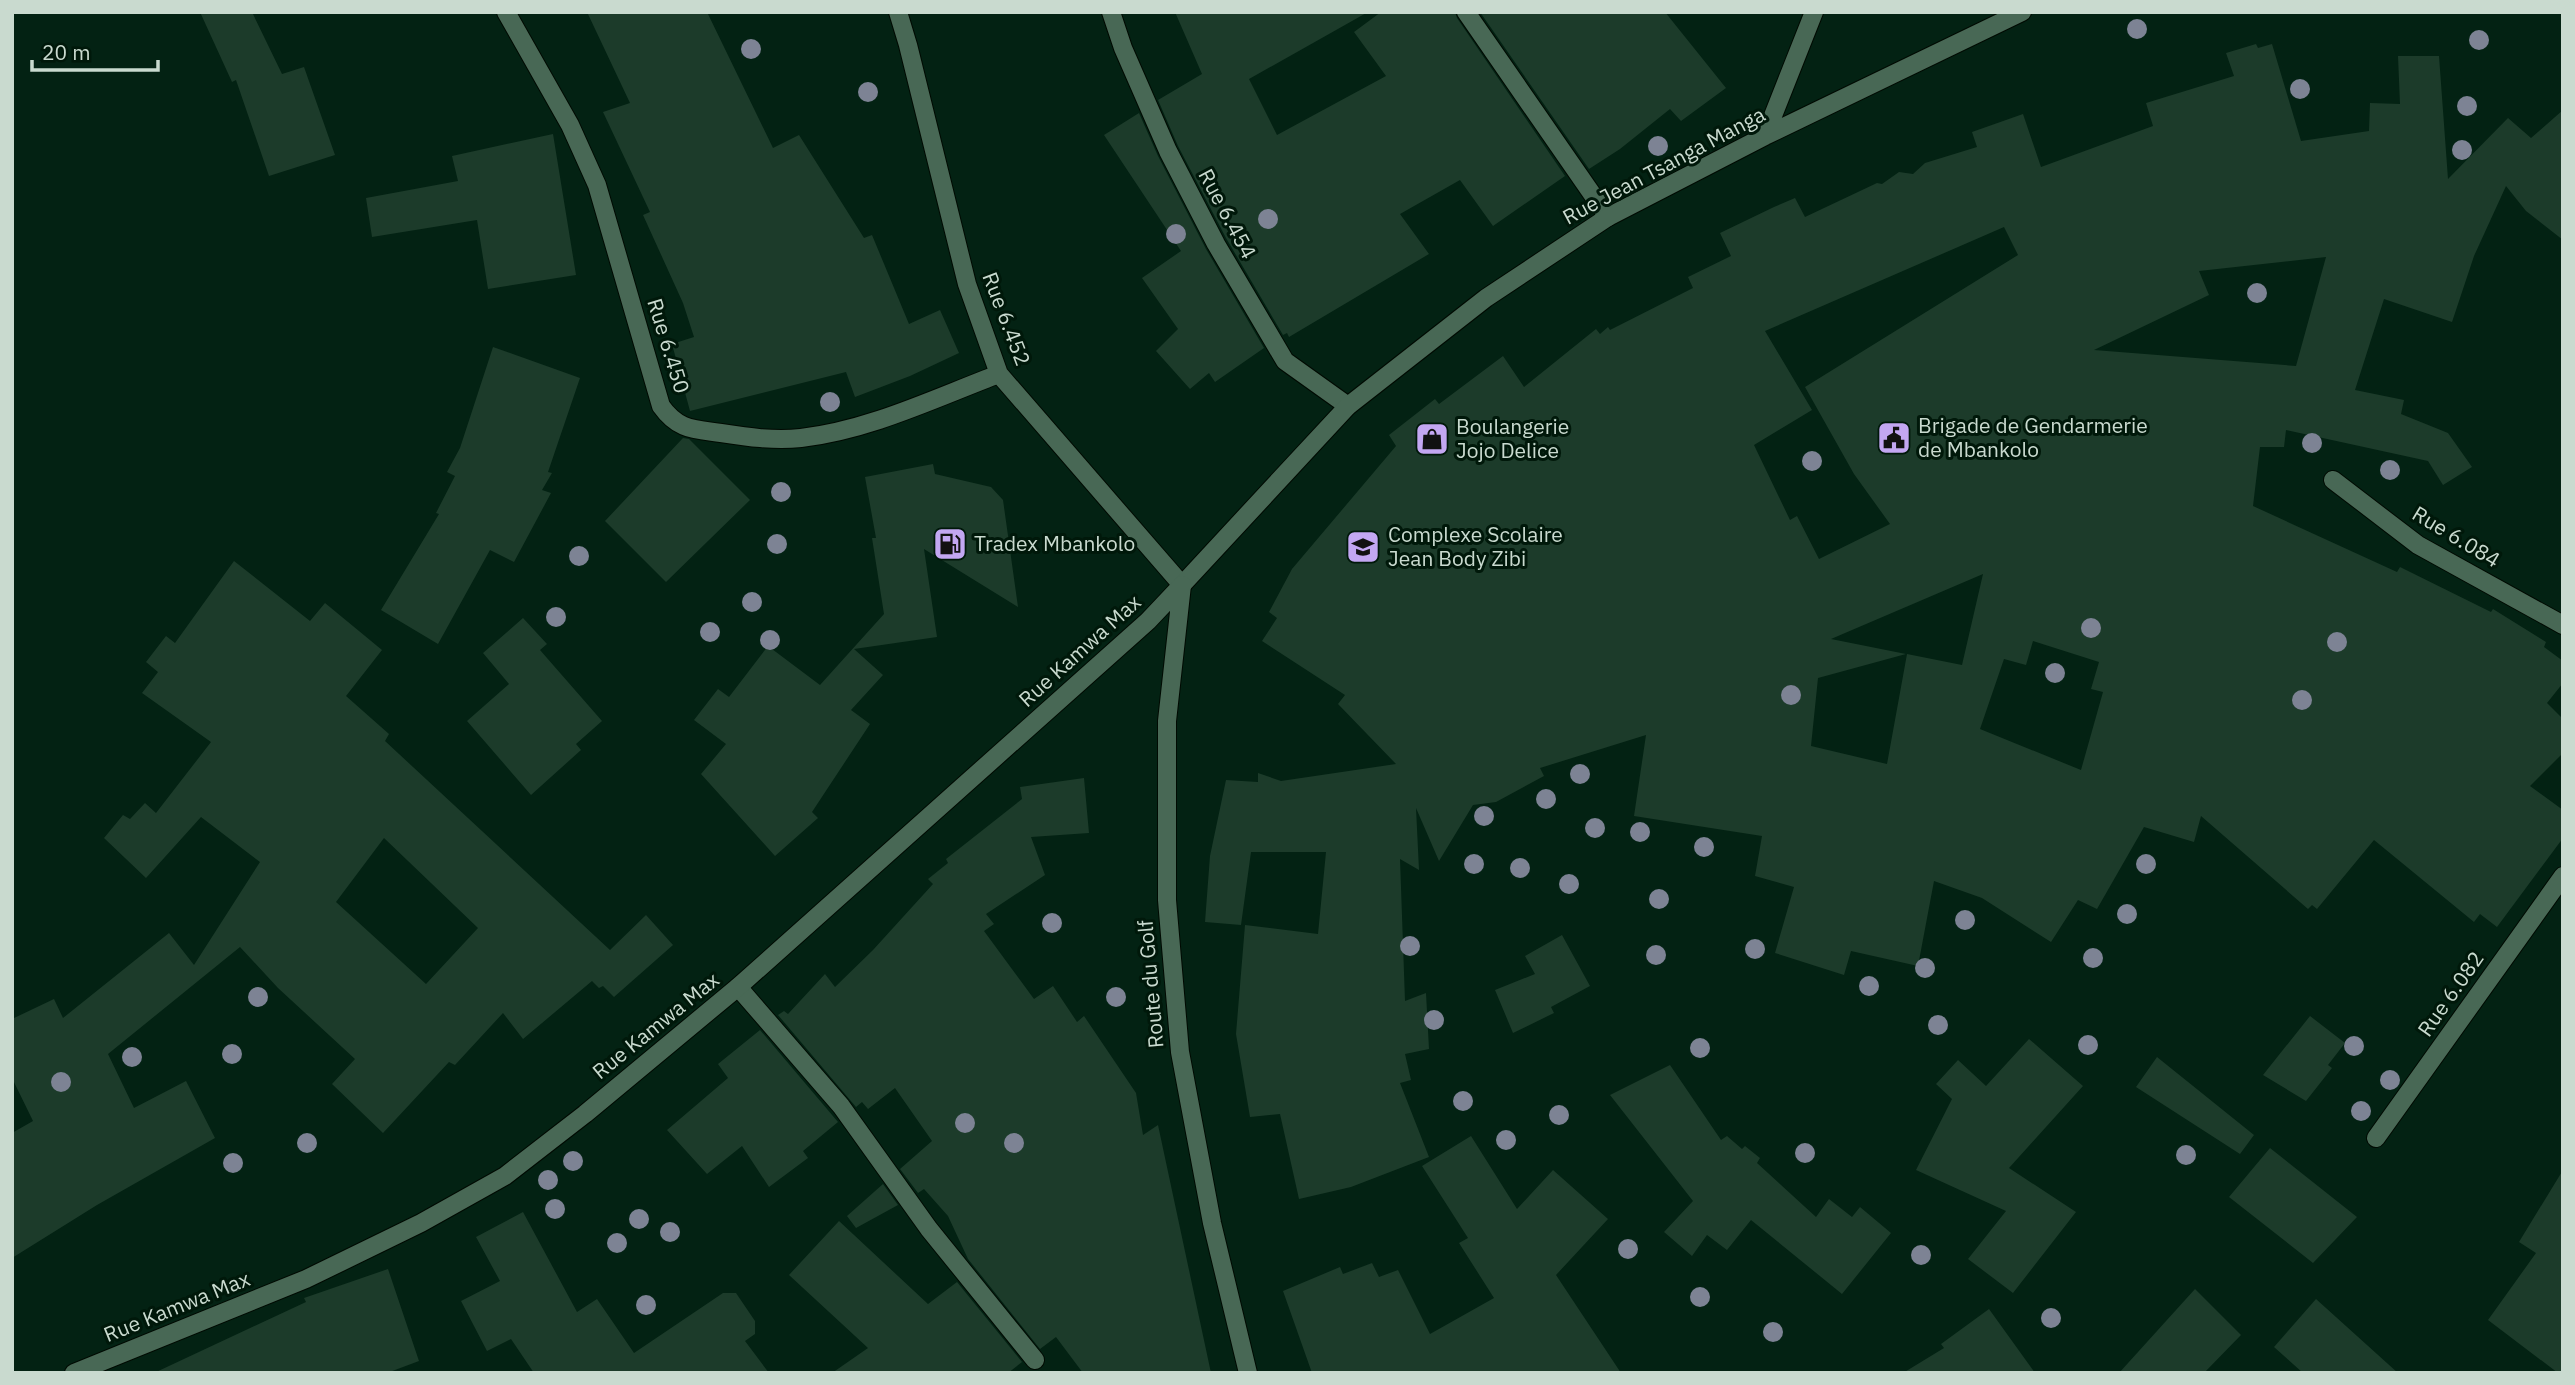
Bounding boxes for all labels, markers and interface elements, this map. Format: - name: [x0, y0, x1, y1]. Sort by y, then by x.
- scale bar: [32, 28, 158, 72]
- text: 20 m: [42, 38, 91, 66]
- street label: Rue Jean Tsanga Manga: [1557, 100, 1770, 230]
- street label: Rue 6.454: [1193, 164, 1263, 263]
- street label: Rue 6.452: [976, 268, 1038, 369]
- street label: Rue 6.450: [641, 295, 697, 397]
- place label: Brigade de Gendarmerie de Mbankolo: [1918, 411, 2148, 463]
- place label: Boulangerie Jojo Delice: [1456, 412, 1569, 464]
- public building icon: Brigade de Gendarmerie de Mbankolo: [1875, 419, 1913, 457]
- shop icon: Boulangerie Jojo Delice: [1413, 420, 1451, 458]
- street label: Rue 6.084: [2407, 499, 2506, 573]
- place label: Complexe Scolaire Jean Body Zibi: [1388, 520, 1563, 572]
- fuel station icon: Tradex Mbankolo: [931, 525, 969, 563]
- school or university icon: Complexe Scolaire Jean Body Zibi: [1344, 528, 1382, 566]
- place label: Tradex Mbankolo: [974, 529, 1135, 557]
- street label: Rue Kamwa Max: [1012, 588, 1147, 713]
- street label: Route du Golf: [1130, 919, 1170, 1049]
- street label: Rue 6.082: [2411, 945, 2490, 1042]
- street label: Rue Kamwa Max: [586, 965, 725, 1085]
- street label: Rue Kamwa Max: [99, 1264, 254, 1348]

